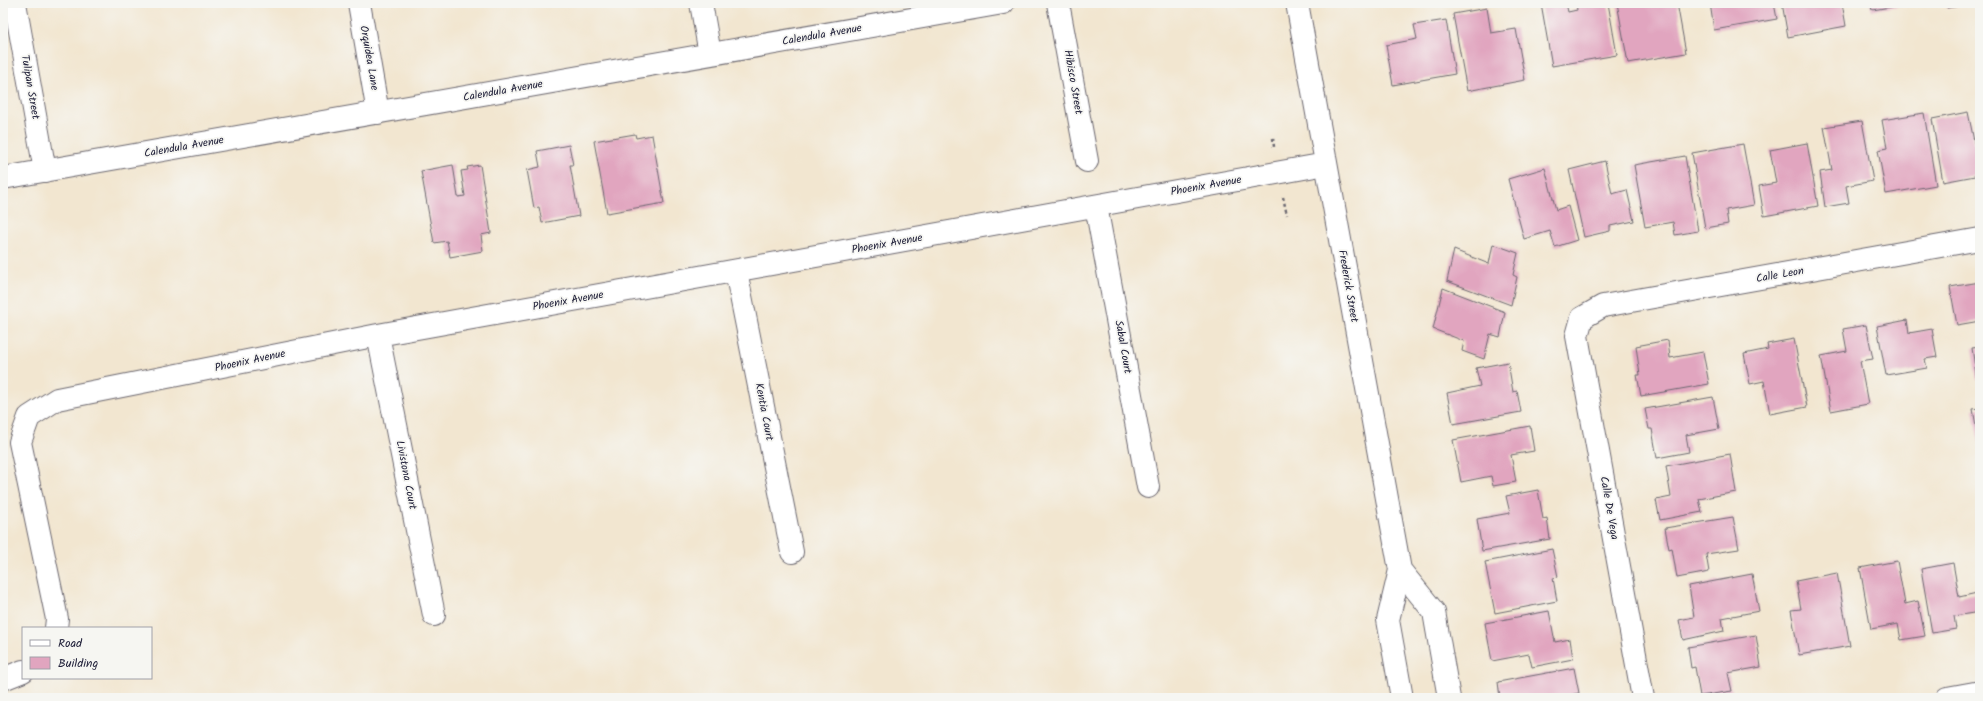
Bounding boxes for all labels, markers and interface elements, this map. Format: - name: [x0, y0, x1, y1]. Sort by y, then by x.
- street label: Calendula Avenue: [781, 19, 863, 51]
- street label: Orquidea Lane: [354, 24, 384, 92]
- street label: Hibisco Street: [1058, 48, 1088, 116]
- street label: Tulipan Street: [15, 53, 45, 121]
- street label: Calendula Avenue: [462, 75, 544, 107]
- street label: Calendula Avenue: [143, 131, 225, 163]
- street label: Phoenix Avenue: [1169, 171, 1243, 201]
- street label: Phoenix Avenue: [850, 229, 924, 259]
- street label: Frederick Street: [1333, 248, 1363, 324]
- street label: Calle Leon: [1755, 262, 1805, 288]
- street label: Phoenix Avenue: [531, 286, 605, 316]
- street label: Sabal Court: [1109, 319, 1137, 376]
- street label: Phoenix Avenue: [213, 345, 287, 377]
- street label: Kentia Court: [750, 382, 779, 443]
- street label: Livistona Court: [390, 439, 422, 512]
- street label: Calle De Vega: [1595, 475, 1623, 541]
- legend: [22, 627, 152, 679]
- text: Road: [58, 634, 83, 653]
- text: Building: [58, 654, 98, 673]

